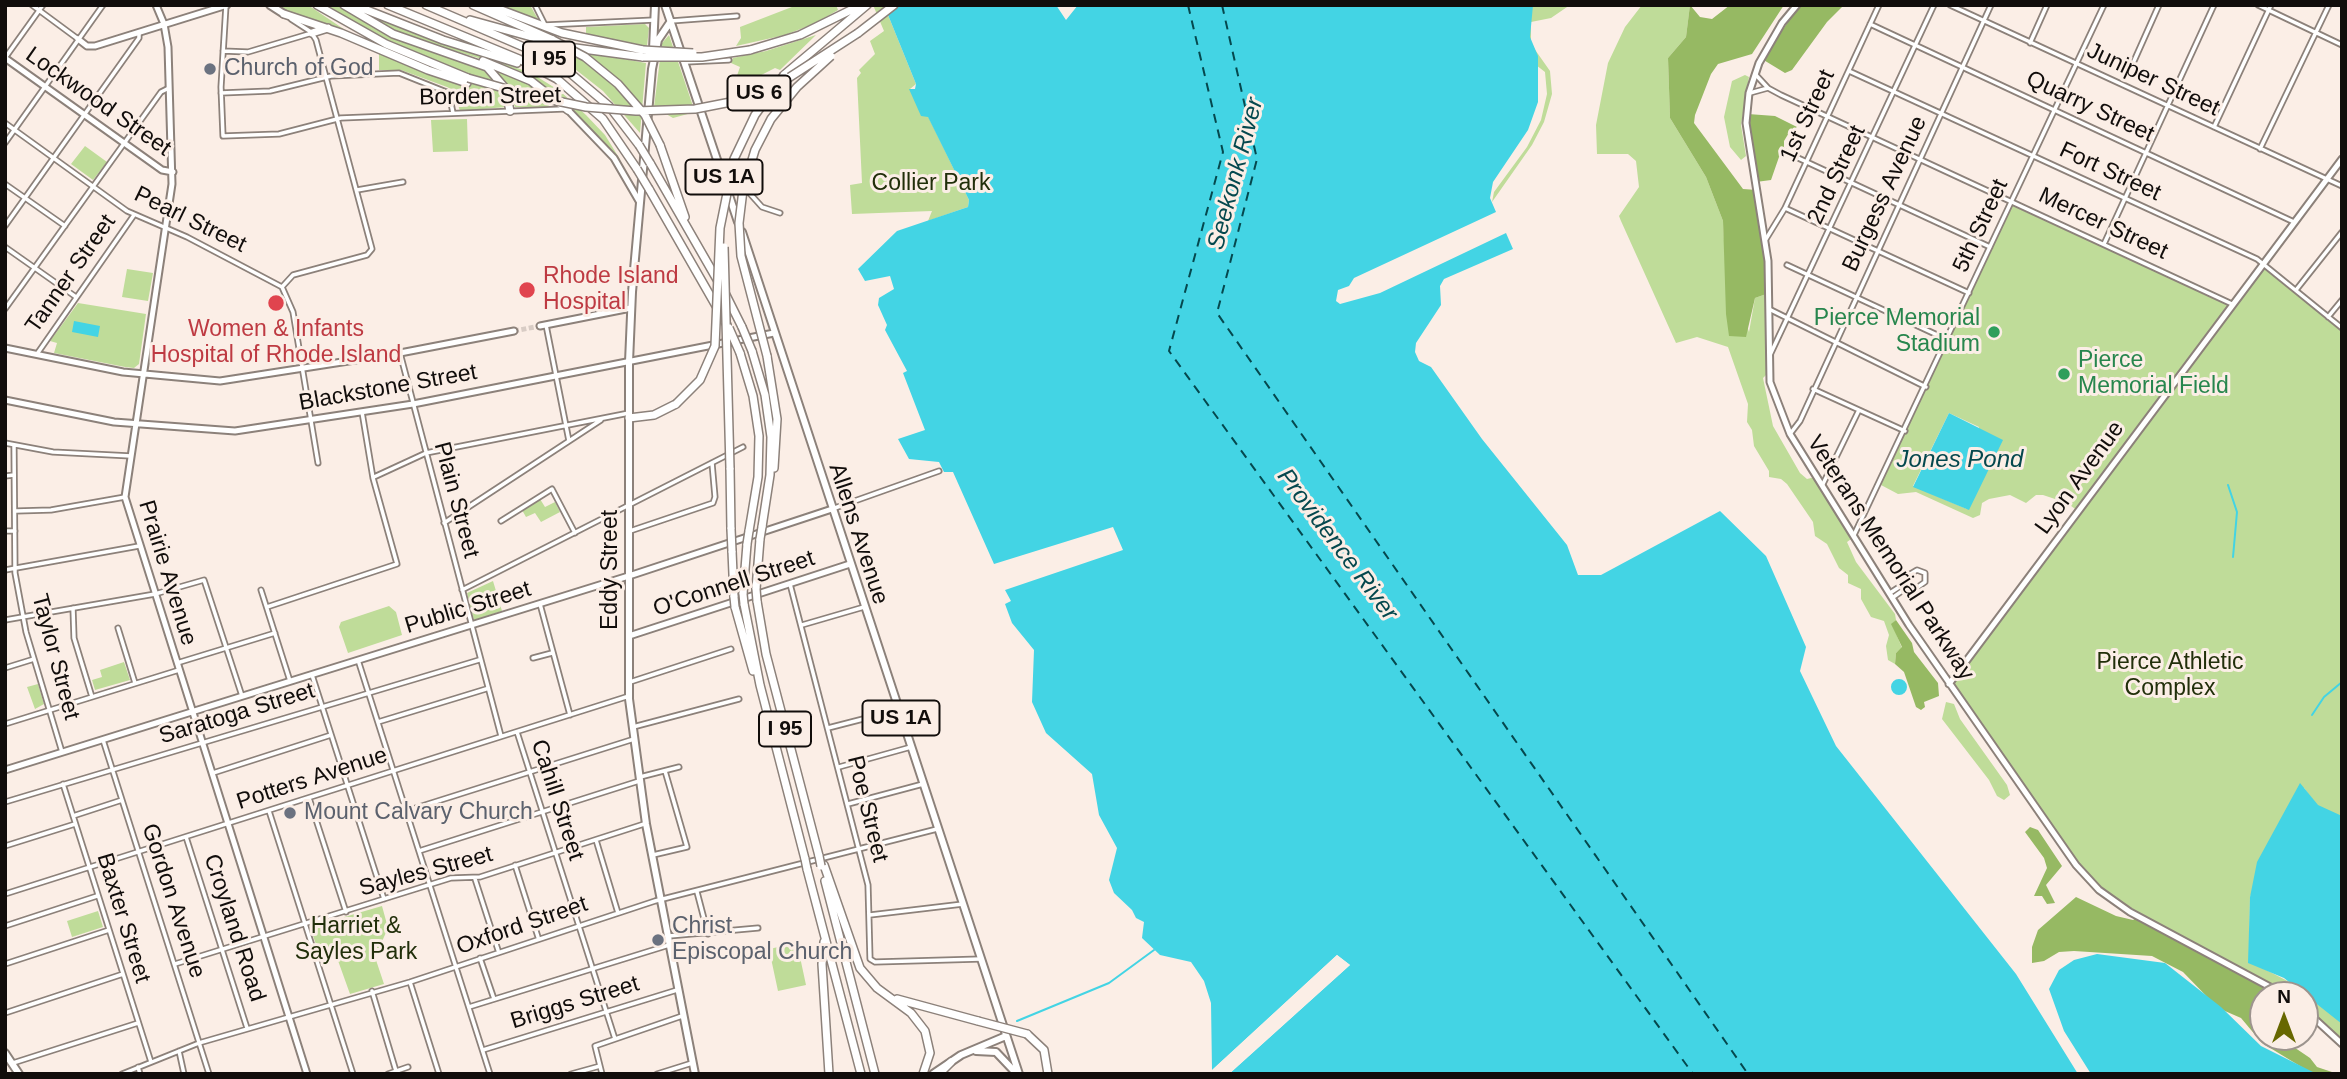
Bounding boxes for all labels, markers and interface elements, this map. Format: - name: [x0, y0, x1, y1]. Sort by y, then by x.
- street label: Juniper Street: [2082, 37, 2224, 123]
- street label: Lockwood Street: [20, 42, 176, 162]
- road number: I 95: [523, 42, 575, 76]
- place label: Church of God: [224, 55, 374, 83]
- marker: Church of God: [202, 61, 218, 77]
- street label: Quarry Street: [2022, 65, 2158, 149]
- street label: 1st Street: [1775, 66, 1841, 166]
- road number: US 6: [728, 76, 790, 110]
- street label: Borden Street: [419, 82, 561, 112]
- water label: Seekonk River: [1202, 95, 1270, 253]
- street label: Burgess Avenue: [1837, 112, 1933, 276]
- street label: 2nd Street: [1802, 121, 1872, 229]
- street label: Fort Street: [2055, 137, 2165, 207]
- road number: US 1A: [686, 160, 762, 194]
- park label: Collier Park: [872, 170, 990, 198]
- street label: 5th Street: [1947, 175, 2015, 277]
- street label: Pearl Street: [129, 181, 251, 259]
- street label: Mercer Street: [2034, 182, 2172, 266]
- street label: Tanner Street: [20, 210, 122, 338]
- place label: Rhode Island Hospital: [543, 263, 679, 317]
- marker: Rhode Island Hospital: [517, 280, 537, 300]
- marker: Women & Infants Hospital of Rhode Island: [266, 293, 286, 313]
- place label: Pierce Memorial Stadium: [1814, 305, 1980, 359]
- place label: Women & Infants Hospital of Rhode Island: [151, 316, 401, 370]
- marker: Pierce Memorial Stadium: [1986, 324, 2002, 340]
- place label: Pierce Memorial Field: [2078, 347, 2229, 401]
- street label: Blackstone Street: [297, 359, 479, 417]
- marker: Pierce Memorial Field: [2056, 366, 2072, 382]
- street label: Lyon Avenue: [2030, 416, 2130, 540]
- street label: Veterans Memorial Parkway: [1800, 430, 1980, 686]
- street label: Plain Street: [427, 439, 485, 561]
- water label: Jones Pond: [1897, 446, 2023, 474]
- street label: Allens Avenue: [822, 460, 894, 608]
- water label: Providence River: [1271, 463, 1403, 627]
- street label: Prairie Avenue: [132, 497, 202, 649]
- street label: Eddy Street: [597, 510, 625, 630]
- street label: O'Connell Street: [650, 545, 818, 623]
- street label: Public Street: [402, 576, 534, 640]
- street label: Taylor Street: [25, 591, 85, 723]
- park label: Pierce Athletic Complex: [2096, 649, 2244, 703]
- street label: Saratoga Street: [156, 677, 318, 751]
- road number: US 1A: [862, 700, 940, 736]
- road number: I 95: [759, 712, 811, 746]
- street label: Cahill Street: [525, 736, 589, 864]
- street label: Potters Avenue: [233, 742, 391, 816]
- street label: Poe Street: [840, 753, 894, 865]
- place label: Mount Calvary Church: [304, 799, 533, 827]
- marker: Mount Calvary Church: [282, 805, 298, 821]
- street label: Gordon Avenue: [135, 820, 211, 982]
- street label: Sayles Street: [356, 841, 496, 903]
- street label: Baxter Street: [90, 850, 156, 986]
- street label: Croyland Road: [197, 851, 271, 1005]
- street label: Oxford Street: [453, 891, 591, 961]
- park label: Harriet & Sayles Park: [295, 913, 417, 967]
- place label: Christ Episcopal Church: [672, 913, 852, 967]
- marker: Christ Episcopal Church: [650, 932, 666, 948]
- street label: Briggs Street: [507, 970, 643, 1036]
- north arrow: [2249, 981, 2319, 1051]
- text: N: [2277, 986, 2291, 1007]

